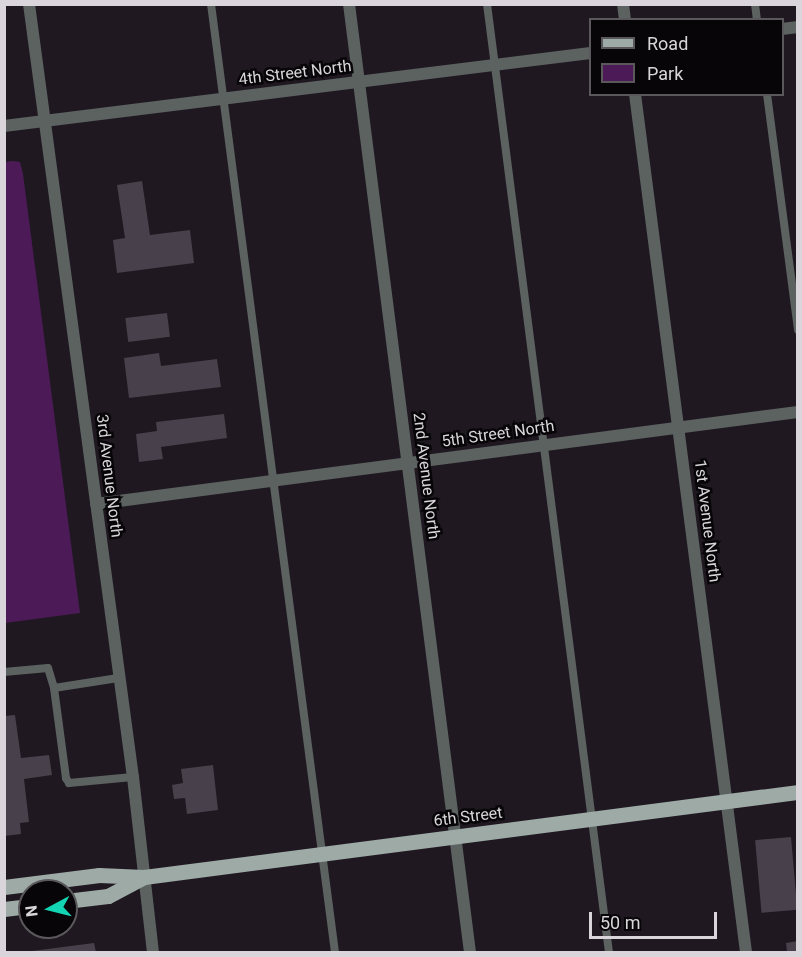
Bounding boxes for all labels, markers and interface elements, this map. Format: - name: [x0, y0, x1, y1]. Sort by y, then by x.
- legend: [589, 18, 784, 96]
- text: Road: [647, 33, 688, 54]
- street label: 4th Street North: [237, 57, 353, 89]
- text: Park: [647, 63, 683, 84]
- street label: 2nd Avenue North: [409, 412, 443, 540]
- street label: 3rd Avenue North: [92, 413, 126, 539]
- street label: 5th Street North: [440, 417, 556, 451]
- street label: 1st Avenue North: [690, 459, 724, 583]
- street label: 6th Street: [432, 803, 504, 831]
- north arrow: [18, 879, 78, 939]
- scale bar: [592, 900, 720, 938]
- text: N: [22, 904, 42, 918]
- text: 50 m: [600, 912, 640, 933]

